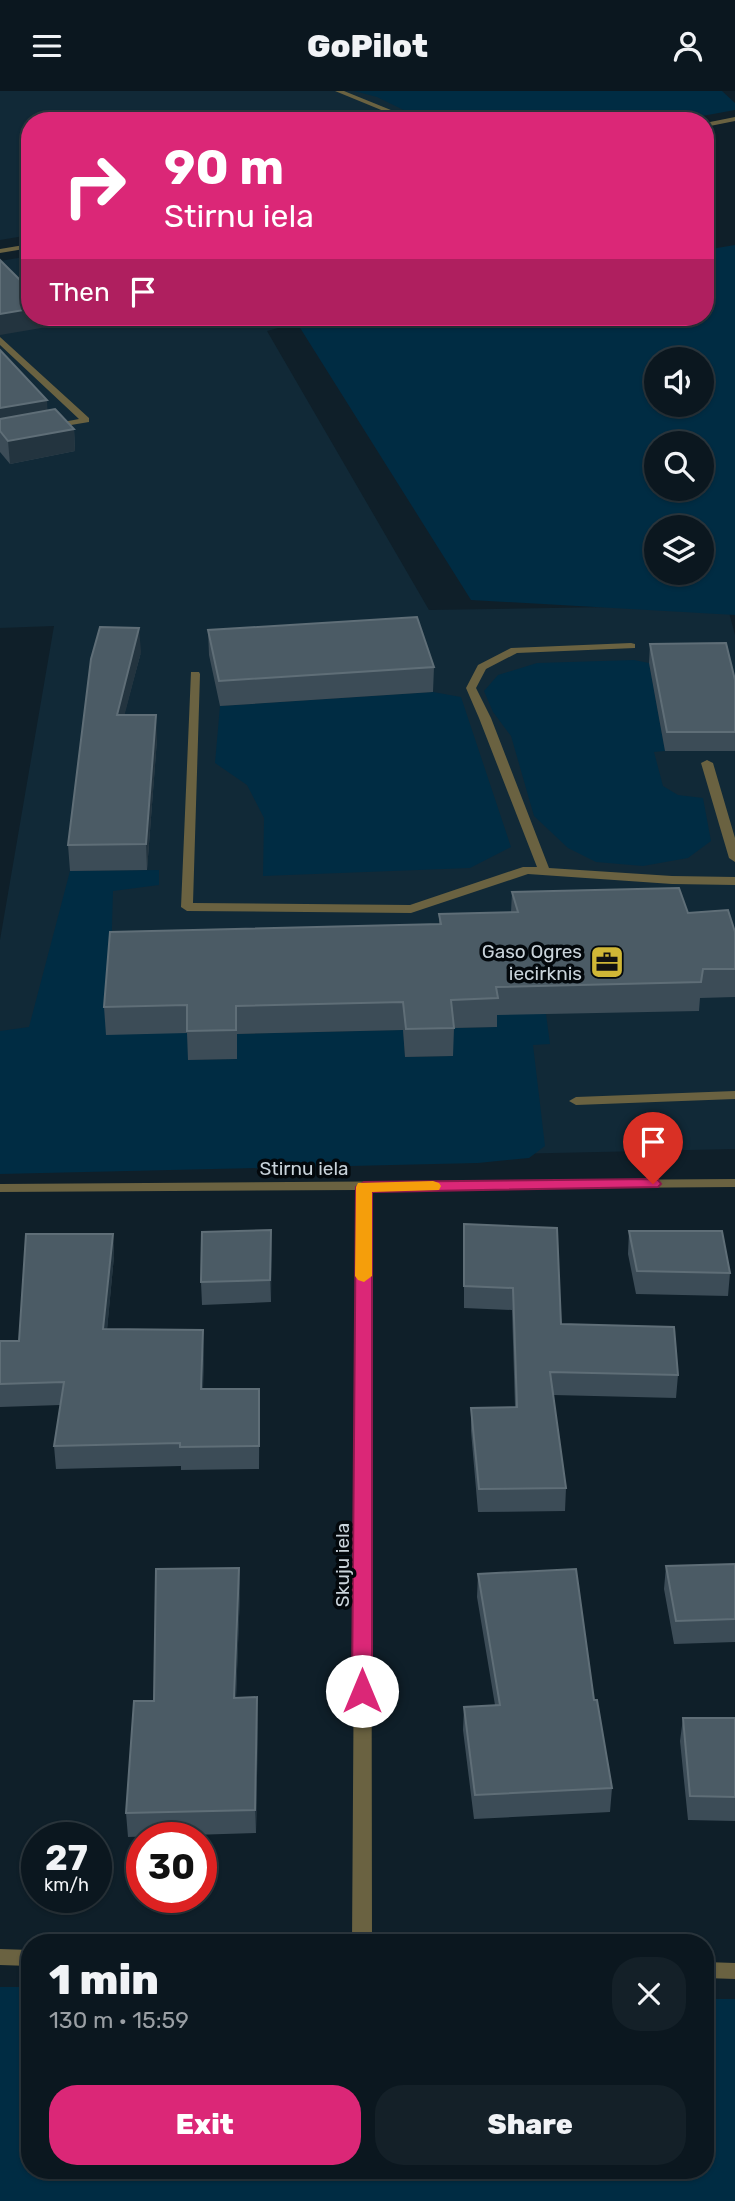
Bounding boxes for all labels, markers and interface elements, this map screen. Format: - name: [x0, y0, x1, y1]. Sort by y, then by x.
- icon: menu: [28, 27, 66, 65]
- text: GoPilot: [307, 27, 428, 65]
- icon: person: [669, 27, 707, 65]
- text: 90 m: [164, 138, 284, 196]
- icon: right: [49, 140, 140, 231]
- text: Stirnu iela: [164, 197, 314, 235]
- icon: arrive: [124, 273, 162, 311]
- text: Then: [49, 277, 110, 308]
- map controls: [644, 347, 714, 585]
- button: sound: [644, 347, 714, 417]
- button: search: [644, 431, 714, 501]
- button: layers: [644, 515, 714, 585]
- place label: Gaso Ogres iecirknis: [482, 940, 582, 985]
- office icon: Gaso Ogres iecirknis: [588, 943, 626, 981]
- pin: [623, 1112, 683, 1184]
- icon: arrive: [634, 1123, 672, 1161]
- street label: Stirnu iela: [259, 1157, 349, 1180]
- street label: Skuju iela: [331, 1523, 354, 1607]
- position arrow: [325, 1654, 399, 1728]
- speed limit sign: 30: [126, 1822, 217, 1913]
- text: 27: [45, 1837, 88, 1879]
- text: km/h: [44, 1874, 89, 1896]
- text: 1 min: [49, 1955, 159, 2005]
- button: close: [612, 1957, 686, 2031]
- text: 130 m · 15:59: [49, 2006, 189, 2034]
- button: Exit: [49, 2085, 361, 2165]
- button: Share: [375, 2085, 686, 2165]

